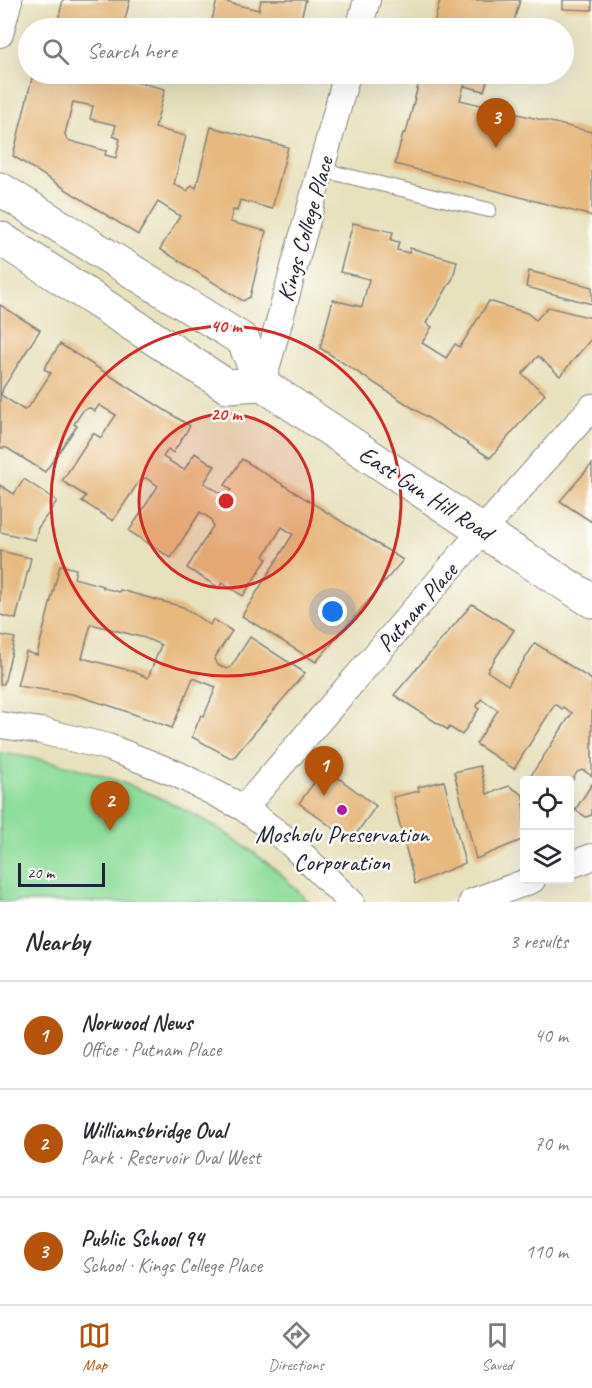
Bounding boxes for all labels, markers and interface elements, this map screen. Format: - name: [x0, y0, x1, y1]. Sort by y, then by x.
- search box: [18, 18, 574, 84]
- icon: search: [39, 35, 72, 68]
- text: Search here: [87, 37, 177, 65]
- pin: 3: [476, 98, 516, 148]
- street label: Kings College Place: [270, 151, 341, 305]
- text: 40 m: [211, 315, 243, 337]
- text: 20 m: [211, 403, 243, 425]
- street label: East Gun Hill Road: [353, 439, 502, 549]
- centre of rings: [216, 491, 236, 511]
- street label: Putnam Place: [370, 555, 465, 658]
- your location: [318, 597, 347, 626]
- pin: 1: [304, 746, 344, 796]
- map controls: [520, 776, 574, 884]
- button: locate: [520, 776, 574, 830]
- pin: 2: [90, 782, 130, 831]
- marker: Mosholu Preservation Corporation: [335, 803, 349, 817]
- place label: Mosholu Preservation Corporation: [255, 819, 430, 877]
- button: layers: [520, 830, 574, 884]
- scale bar: [18, 860, 105, 888]
- text: 20 m: [27, 863, 54, 883]
- text: Nearby: [24, 925, 89, 958]
- text: 3 results: [509, 929, 568, 954]
- text: Norwood News: [81, 1009, 192, 1037]
- text: 1: [39, 1023, 48, 1048]
- text: 40 m: [534, 1023, 568, 1048]
- text: Office · Putnam Place: [81, 1037, 221, 1062]
- text: Williamsbridge Oval: [81, 1117, 226, 1145]
- text: 2: [39, 1131, 48, 1156]
- text: 70 m: [534, 1131, 568, 1156]
- text: Park · Reservoir Oval West: [81, 1145, 260, 1170]
- text: Public School 94: [81, 1225, 204, 1253]
- text: 3: [39, 1239, 48, 1264]
- text: 110 m: [525, 1239, 568, 1264]
- text: School · Kings College Place: [81, 1253, 262, 1278]
- tab: Map: [78, 1319, 111, 1375]
- tab: Directions: [268, 1319, 324, 1375]
- tab: Saved: [481, 1319, 514, 1375]

